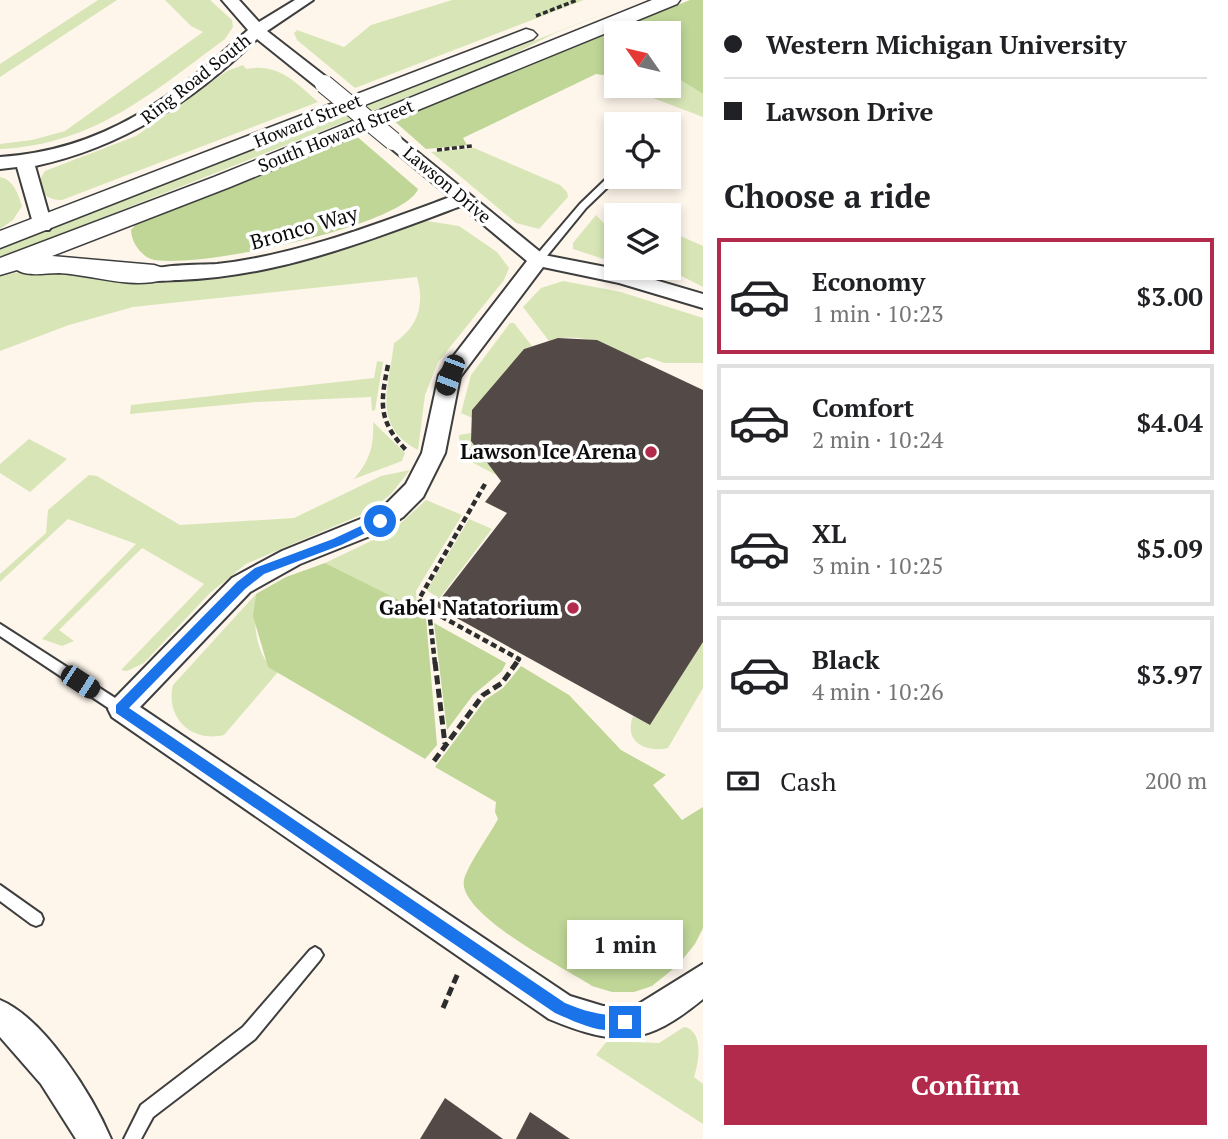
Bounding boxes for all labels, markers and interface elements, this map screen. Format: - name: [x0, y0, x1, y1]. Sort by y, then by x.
- north arrow: [604, 21, 681, 98]
- map controls: [604, 21, 681, 280]
- text: Western Michigan University: [766, 27, 1127, 61]
- street label: Ring Road South: [136, 28, 256, 129]
- street label: Howard Street: [250, 87, 365, 153]
- street label: South Howard Street: [254, 93, 417, 177]
- text: Lawson Drive: [766, 94, 934, 128]
- button: locate: [604, 112, 681, 189]
- street label: Lawson Drive: [399, 140, 497, 228]
- text: Choose a ride: [724, 175, 931, 217]
- street label: Bronco Way: [247, 198, 361, 256]
- button: layers: [604, 203, 681, 280]
- text: Economy: [812, 264, 925, 298]
- icon: car: [728, 265, 791, 328]
- text: $3.00: [1137, 279, 1203, 313]
- text: 1 min · 10:23: [812, 298, 944, 329]
- car: [433, 352, 468, 398]
- text: Comfort: [812, 390, 914, 424]
- icon: car: [728, 391, 791, 454]
- text: $4.04: [1137, 405, 1203, 439]
- text: 2 min · 10:24: [812, 424, 944, 455]
- place label: Lawson Ice Arena: [460, 437, 637, 465]
- marker: Lawson Ice Arena: [643, 444, 659, 460]
- route start: [364, 505, 396, 537]
- text: XL: [812, 516, 846, 550]
- icon: car: [728, 517, 791, 580]
- text: $5.09: [1137, 531, 1203, 565]
- text: 3 min · 10:25: [812, 550, 944, 581]
- place label: Gabel Natatorium: [379, 593, 560, 621]
- marker: Gabel Natatorium: [565, 600, 581, 616]
- text: Black: [812, 642, 880, 676]
- icon: car: [728, 643, 791, 706]
- text: $3.97: [1137, 657, 1203, 691]
- car: [57, 662, 104, 702]
- text: 4 min · 10:26: [812, 676, 944, 707]
- icon: cash: [724, 762, 762, 800]
- text: Cash: [780, 764, 836, 798]
- text: 200 m: [1145, 765, 1207, 796]
- callout: 1 min: [567, 920, 683, 970]
- text: 1 min: [594, 929, 656, 960]
- route end: [609, 1006, 641, 1038]
- button: Confirm: [724, 1045, 1207, 1125]

